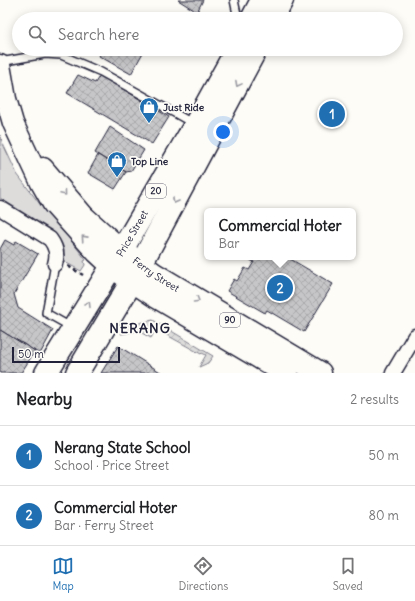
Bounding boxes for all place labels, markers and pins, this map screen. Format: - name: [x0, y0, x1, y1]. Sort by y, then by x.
- shop icon: Just Ride: [138, 96, 160, 124]
- pin: 1: [319, 99, 345, 129]
- place label: Just Ride: [163, 101, 205, 114]
- shop icon: Top Line: [106, 150, 128, 178]
- place label: Top Line: [131, 155, 169, 168]
- pin: 2: [267, 273, 293, 303]

